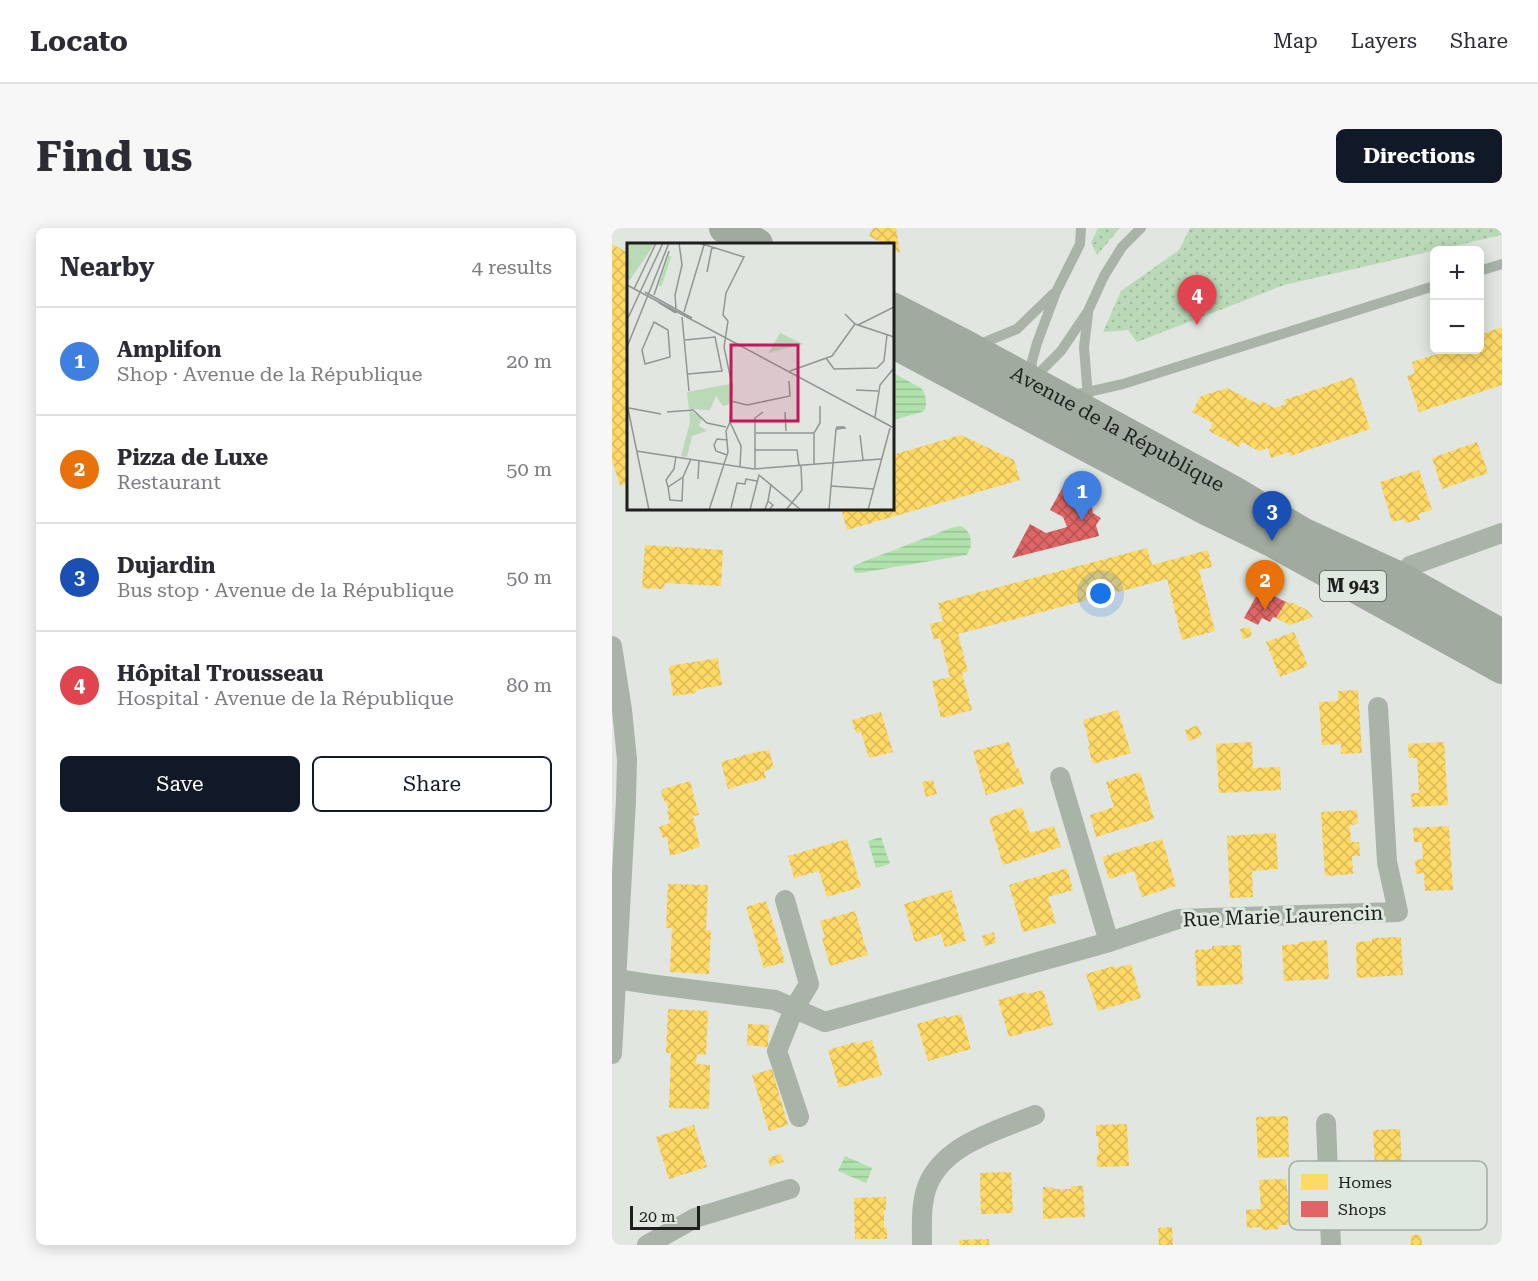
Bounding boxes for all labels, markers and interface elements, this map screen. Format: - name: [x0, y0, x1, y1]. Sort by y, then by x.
- text: Locato: [30, 25, 128, 58]
- text: Map: [1273, 29, 1318, 53]
- text: Layers: [1351, 29, 1417, 53]
- text: Share: [1450, 29, 1508, 53]
- button: Directions: [1336, 129, 1502, 183]
- text: Find us: [36, 132, 193, 181]
- inset map: [627, 243, 894, 510]
- map controls: [1430, 246, 1484, 354]
- button: +: [1430, 246, 1484, 300]
- text: Nearby: [60, 252, 154, 282]
- text: 4 results: [472, 255, 552, 279]
- pin: 4: [1178, 276, 1216, 325]
- button: −: [1430, 300, 1484, 354]
- text: Amplifon: [117, 337, 221, 362]
- text: 1: [74, 349, 85, 373]
- text: 20 m: [506, 349, 552, 373]
- street label: Avenue de la République: [1007, 361, 1229, 497]
- text: Shop · Avenue de la République: [117, 362, 422, 386]
- text: Pizza de Luxe: [117, 445, 268, 470]
- text: 2: [74, 457, 85, 481]
- text: 50 m: [506, 457, 552, 481]
- text: Restaurant: [117, 470, 221, 494]
- pin: 1: [1062, 472, 1102, 521]
- pin: 3: [1252, 492, 1292, 541]
- text: Dujardin: [117, 553, 216, 578]
- pin: 2: [1246, 560, 1284, 610]
- text: 3: [74, 565, 85, 589]
- text: 50 m: [506, 565, 552, 589]
- road number: M 943: [1320, 571, 1386, 601]
- text: Bus stop · Avenue de la République: [117, 578, 454, 602]
- your location: [1086, 579, 1115, 608]
- text: Hôpital Trousseau: [117, 661, 323, 686]
- text: 4: [74, 673, 85, 697]
- text: 80 m: [506, 673, 552, 697]
- text: Hospital · Avenue de la République: [117, 686, 454, 710]
- button: Save: [60, 756, 300, 812]
- button: Share: [312, 756, 552, 812]
- street label: Rue Marie Laurencin: [1182, 901, 1384, 931]
- legend: [1289, 1161, 1487, 1230]
- text: Homes: [1338, 1173, 1392, 1192]
- text: Shops: [1338, 1200, 1387, 1219]
- scale bar: [630, 1203, 700, 1230]
- text: 20 m: [639, 1207, 676, 1226]

